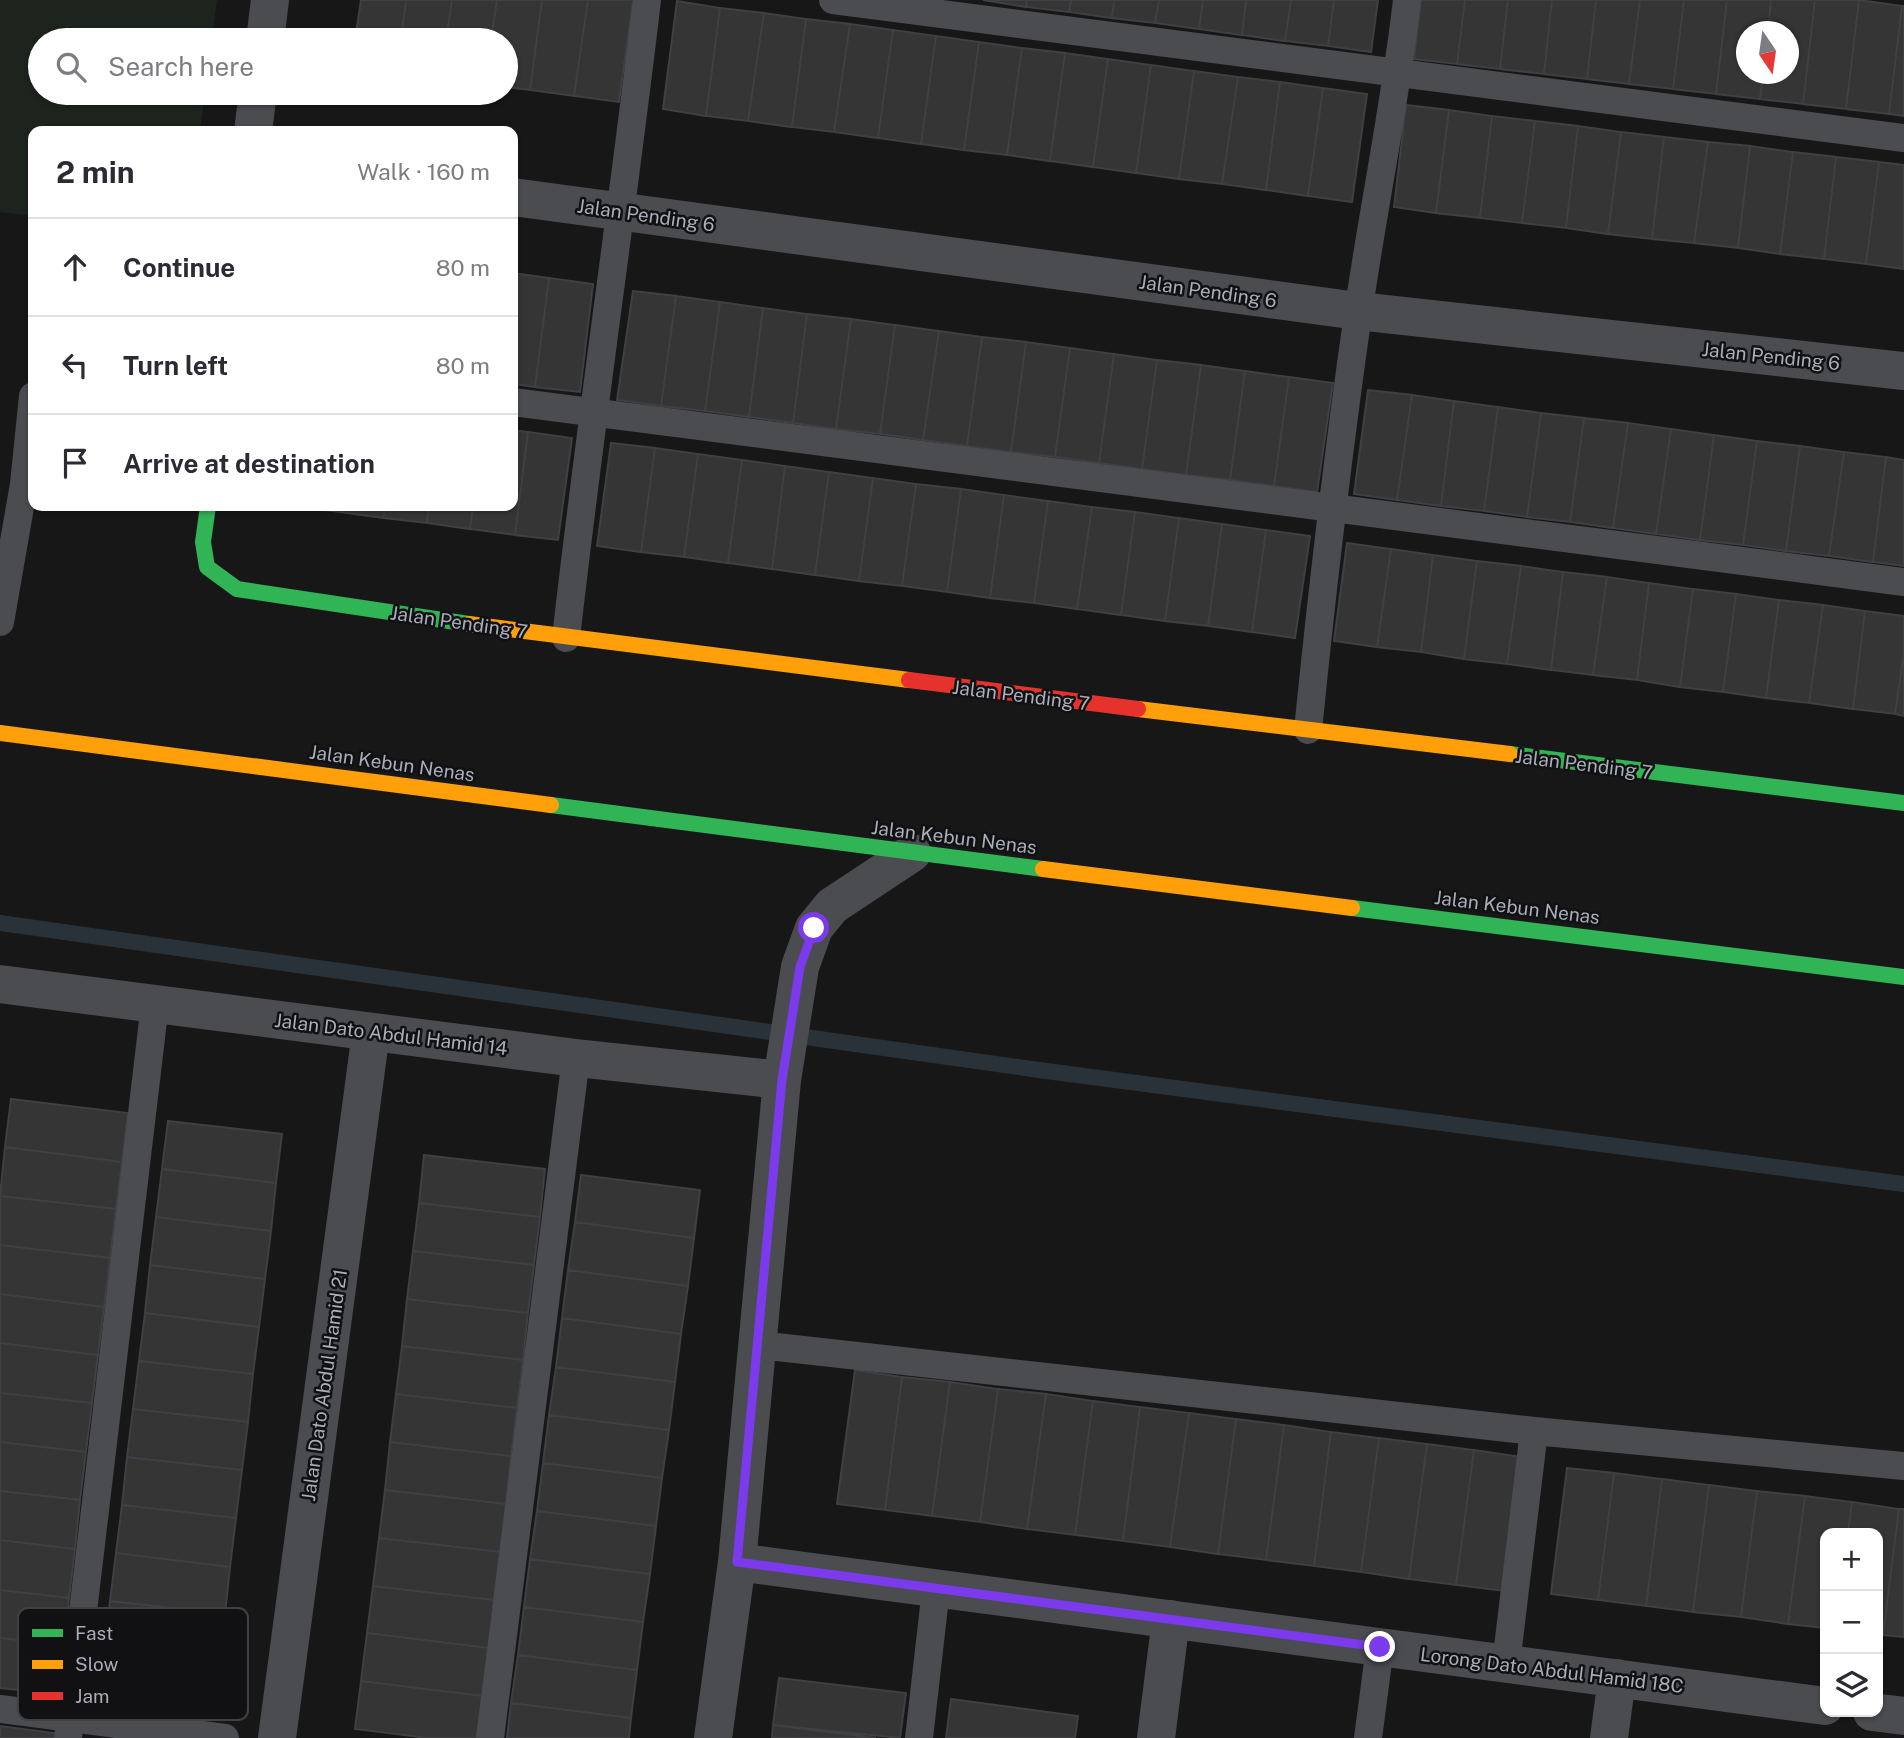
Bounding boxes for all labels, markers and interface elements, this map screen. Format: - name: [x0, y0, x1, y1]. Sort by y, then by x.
- north arrow: [1736, 21, 1799, 84]
- search box: [28, 28, 518, 105]
- icon: search: [52, 48, 90, 86]
- text: Search here: [108, 51, 254, 82]
- text: 2 min: [56, 154, 135, 190]
- text: Walk · 160 m: [357, 158, 490, 185]
- street label: Jalan Pending 6: [576, 194, 716, 236]
- icon: ahead: [56, 248, 94, 286]
- text: Continue: [123, 252, 235, 283]
- text: 80 m: [436, 254, 490, 281]
- street label: Jalan Pending 6: [1138, 270, 1278, 312]
- street label: Jalan Pending 6: [1701, 338, 1841, 374]
- icon: left: [56, 346, 94, 384]
- text: Turn left: [123, 350, 228, 381]
- text: 80 m: [436, 352, 490, 379]
- icon: arrive: [56, 444, 94, 482]
- text: Arrive at destination: [123, 448, 375, 479]
- street label: Jalan Pending 7: [389, 601, 529, 643]
- street label: Jalan Pending 7: [951, 676, 1091, 714]
- street label: Jalan Kebun Nenas: [308, 741, 476, 785]
- street label: Jalan Pending 7: [1514, 745, 1654, 783]
- street label: Jalan Kebun Nenas: [870, 816, 1038, 858]
- street label: Jalan Kebun Nenas: [1433, 886, 1601, 928]
- route start: [798, 912, 829, 943]
- street label: Jalan Dato Abdul Hamid 14: [273, 1009, 509, 1059]
- street label: Jalan Dato Abdul Hamid 21: [297, 1268, 351, 1502]
- map controls: [1820, 1528, 1883, 1717]
- button: +: [1820, 1528, 1883, 1591]
- button: −: [1820, 1591, 1883, 1654]
- legend: [18, 1608, 248, 1720]
- text: Fast: [75, 1622, 113, 1644]
- route end: [1364, 1631, 1395, 1662]
- street label: Lorong Dato Abdul Hamid 18C: [1419, 1643, 1685, 1697]
- text: Slow: [75, 1653, 119, 1675]
- button: layers: [1820, 1654, 1883, 1717]
- text: Jam: [75, 1685, 109, 1707]

